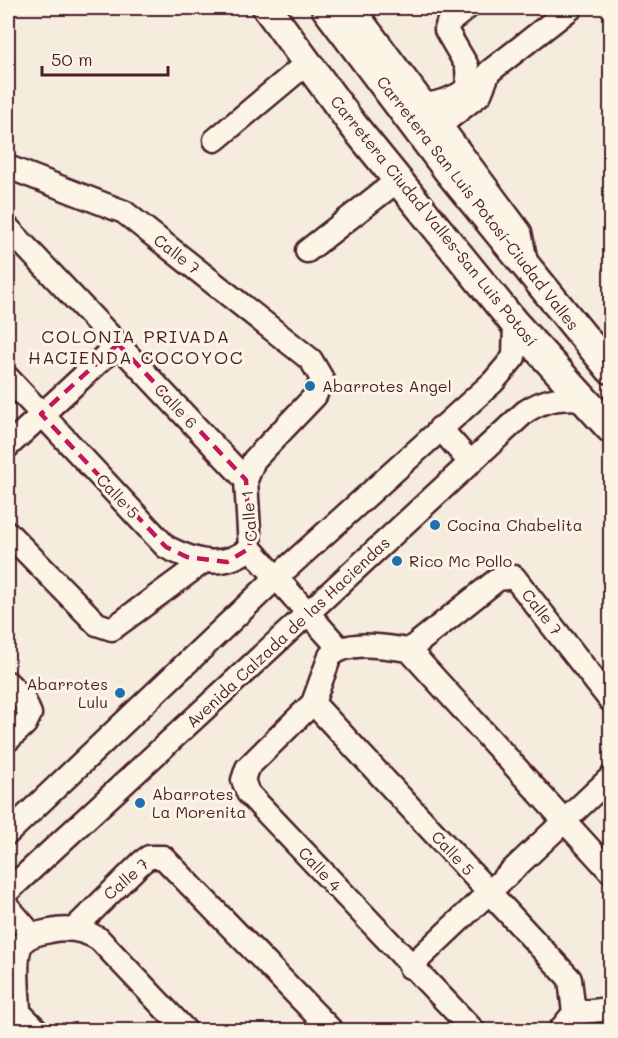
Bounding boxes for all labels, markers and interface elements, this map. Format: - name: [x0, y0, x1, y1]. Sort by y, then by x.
- scale bar: [42, 39, 168, 77]
- text: 50 m: [51, 47, 93, 71]
- street label: Carretera San Luis Potosí-Ciudad Valles: [373, 71, 584, 334]
- street label: Carretera Ciudad Valles-San Luis Potosí: [326, 91, 542, 351]
- street label: Calle 7: [150, 229, 205, 278]
- district label: COLONIA PRIVADA HACIENDA COCOYOC: [28, 324, 244, 369]
- place label: Abarrotes Angel: [322, 375, 452, 396]
- street label: Calle 6: [150, 379, 203, 433]
- marker: Abarrotes Angel: [303, 379, 317, 393]
- street label: Calle 5: [92, 469, 144, 522]
- street label: Calle 1: [236, 489, 261, 543]
- place label: Cocina Chabelita: [447, 514, 583, 535]
- marker: Cocina Chabelita: [428, 518, 442, 532]
- street label: Avenida Calzada de las Haciendas: [181, 532, 394, 732]
- place label: Rico Mc Pollo: [409, 550, 512, 571]
- marker: Rico Mc Pollo: [390, 554, 404, 568]
- street label: Calle 7: [518, 584, 567, 639]
- place label: Abarrotes Lulu: [26, 673, 108, 712]
- marker: Abarrotes Lulu: [113, 686, 127, 700]
- place label: Abarrotes La Morenita: [152, 783, 246, 822]
- marker: Abarrotes La Morenita: [133, 796, 147, 810]
- street label: Calle 5: [427, 826, 479, 879]
- street label: Calle 4: [294, 842, 347, 896]
- street label: Calle 7: [99, 853, 153, 904]

